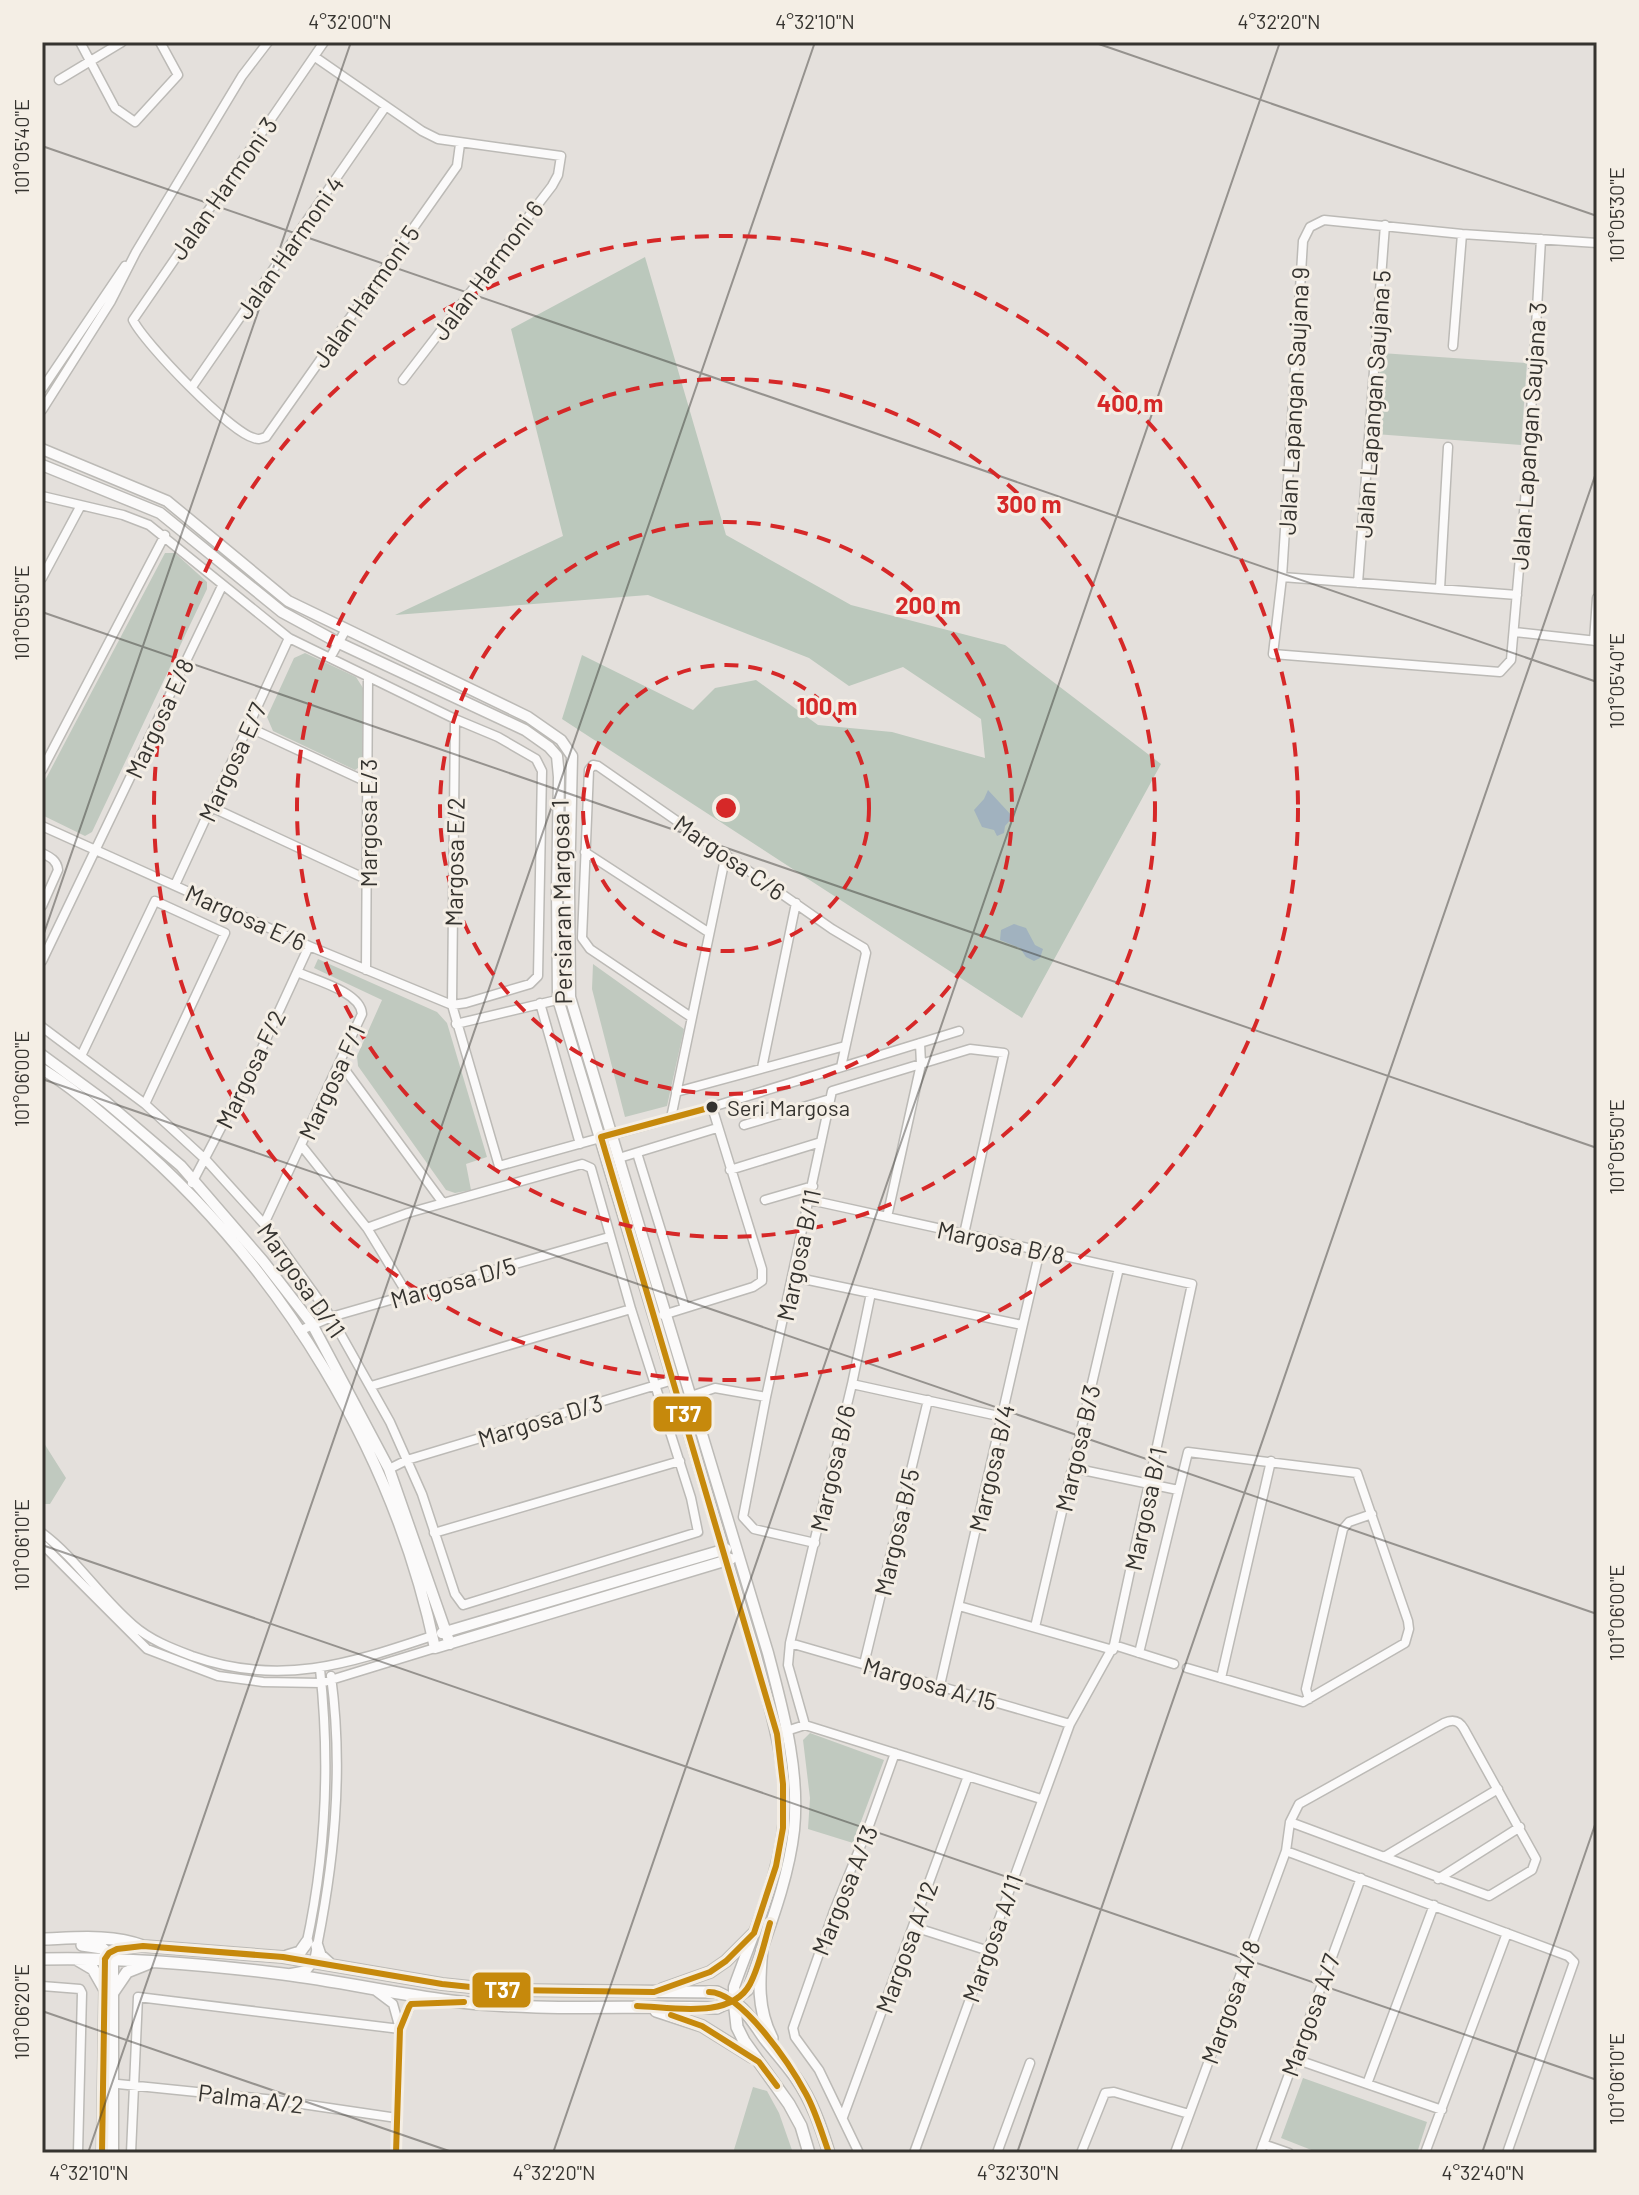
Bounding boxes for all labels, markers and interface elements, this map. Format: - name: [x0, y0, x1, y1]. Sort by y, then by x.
- text: 4°32'00"N: [308, 9, 392, 33]
- text: 4°32'10"N: [775, 9, 855, 33]
- text: 4°32'20"N: [1237, 9, 1321, 33]
- text: 101°05'40"E: [9, 99, 33, 195]
- street label: Jalan Harmoni 3: [163, 111, 283, 265]
- text: 101°05'30"E: [1604, 167, 1628, 263]
- street label: Jalan Harmoni 4: [229, 170, 349, 324]
- street label: Jalan Harmoni 6: [425, 194, 549, 346]
- street label: Jalan Harmoni 5: [305, 219, 425, 373]
- street label: Jalan Lapangan Saujana 9: [1271, 266, 1315, 536]
- street label: Jalan Lapangan Saujana 5: [1348, 269, 1396, 539]
- street label: Jalan Lapangan Saujana 3: [1504, 301, 1552, 571]
- text: 400 m: [1097, 388, 1163, 417]
- text: 300 m: [996, 489, 1062, 518]
- text: 101°05'50"E: [9, 565, 33, 661]
- text: 200 m: [895, 590, 961, 619]
- text: 101°05'40"E: [1604, 633, 1628, 729]
- street label: Margosa E/8: [119, 653, 199, 783]
- text: 100 m: [797, 691, 857, 720]
- street label: Margosa E/7: [192, 698, 272, 826]
- street label: Margosa E/3: [353, 759, 382, 887]
- centre of rings: [712, 794, 740, 822]
- street label: Margosa E/2: [438, 797, 470, 927]
- street label: Persiaran Margosa 1: [545, 799, 577, 1005]
- street label: Margosa C/6: [669, 808, 791, 906]
- street label: Margosa E/6: [181, 878, 311, 956]
- street label: Margosa F/2: [209, 1005, 291, 1133]
- street label: Margosa F/1: [292, 1020, 370, 1144]
- text: 101°06'00"E: [9, 1031, 33, 1127]
- place label: Seri Margosa: [727, 1094, 850, 1120]
- marker: Seri Margosa: [704, 1099, 720, 1115]
- text: 101°05'50"E: [1604, 1099, 1628, 1195]
- street label: Margosa B/11: [770, 1186, 826, 1324]
- street label: Margosa B/8: [935, 1214, 1067, 1270]
- street label: Margosa D/11: [252, 1217, 352, 1343]
- street label: Margosa D/5: [387, 1250, 519, 1314]
- street label: Margosa B/3: [1048, 1382, 1106, 1514]
- street label: Margosa D/3: [474, 1387, 606, 1453]
- line badge: T37: [652, 1395, 713, 1433]
- text: T37: [665, 1400, 701, 1426]
- street label: Margosa B/4: [962, 1401, 1020, 1535]
- street label: Margosa B/6: [803, 1402, 861, 1534]
- street label: Margosa B/1: [1118, 1445, 1172, 1573]
- street label: Margosa B/5: [867, 1466, 925, 1598]
- text: 101°06'10"E: [9, 1499, 33, 1591]
- text: 101°06'00"E: [1604, 1565, 1628, 1661]
- street label: Margosa A/15: [860, 1650, 1000, 1716]
- street label: Margosa A/13: [805, 1821, 883, 1959]
- street label: Margosa A/11: [955, 1870, 1029, 2006]
- street label: Margosa A/12: [869, 1877, 943, 2017]
- street label: Margosa A/8: [1194, 1936, 1266, 2068]
- street label: Margosa A/7: [1274, 1950, 1346, 2080]
- text: 101°06'20"E: [9, 1964, 33, 2060]
- line badge: T37: [471, 1971, 532, 2009]
- text: T37: [484, 1976, 520, 2002]
- text: 101°06'10"E: [1604, 2033, 1628, 2125]
- street label: Palma A/2: [196, 2077, 306, 2119]
- text: 4°32'10"N: [49, 2160, 129, 2184]
- text: 4°32'20"N: [512, 2160, 596, 2184]
- text: 4°32'30"N: [977, 2160, 1059, 2184]
- text: 4°32'40"N: [1441, 2160, 1525, 2184]

